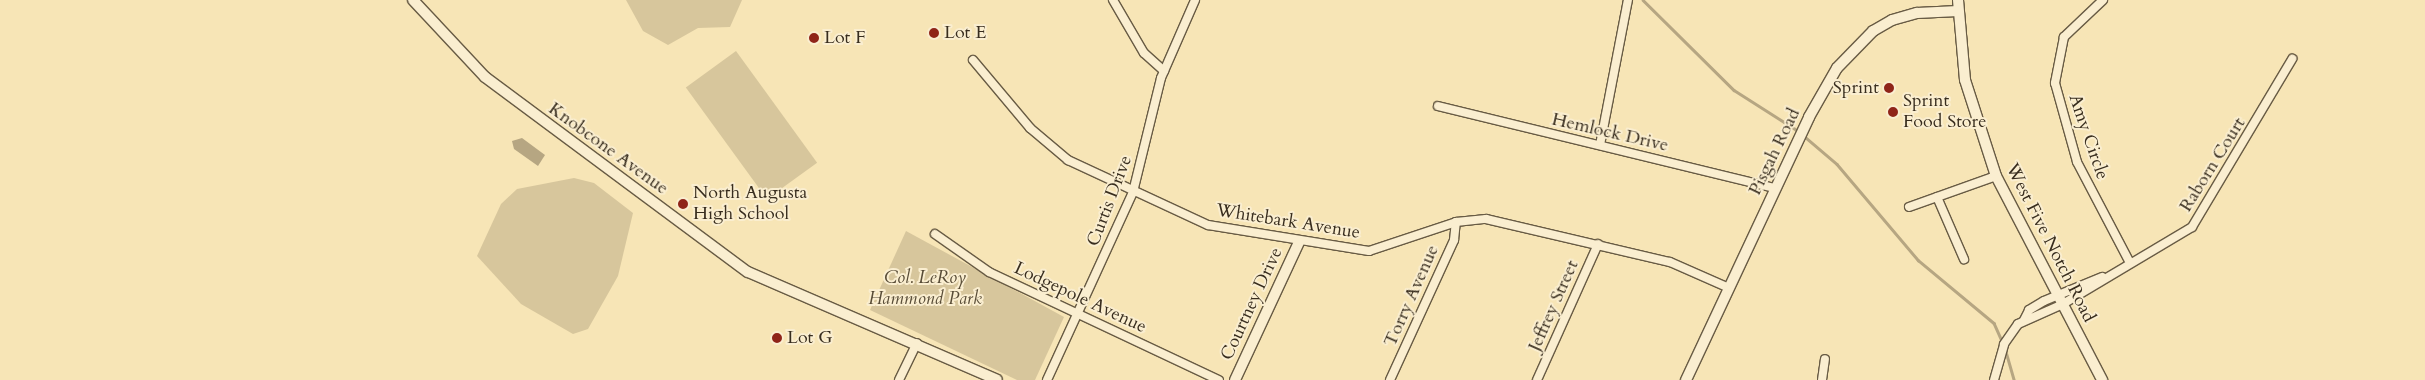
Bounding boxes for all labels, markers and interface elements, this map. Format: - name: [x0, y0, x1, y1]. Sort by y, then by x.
- place label: Lot E: [944, 22, 986, 44]
- place label: Lot F: [824, 27, 865, 49]
- marker: Lot E: [928, 27, 940, 39]
- marker: Lot F: [808, 32, 820, 44]
- place label: Sprint: [1833, 77, 1879, 99]
- marker: Sprint: [1883, 82, 1895, 94]
- place label: Sprint Food Store: [1903, 91, 1986, 134]
- street label: Amy Circle: [2063, 92, 2113, 182]
- street label: Knobcone Avenue: [544, 98, 672, 200]
- street label: Pisgah Road: [1745, 105, 1805, 199]
- marker: Sprint Food Store: [1887, 106, 1899, 118]
- street label: Hemlock Drive: [1550, 109, 1670, 157]
- street label: Raborn Court: [2176, 114, 2250, 216]
- street label: Curtis Drive: [1083, 153, 1137, 249]
- street label: West Five Notch Road: [2001, 160, 2099, 326]
- place label: North Augusta High School: [693, 183, 807, 225]
- marker: North Augusta High School: [677, 198, 689, 210]
- street label: Whitebark Avenue: [1214, 200, 1362, 244]
- street label: Torry Avenue: [1380, 242, 1444, 350]
- street label: Courtney Drive: [1216, 244, 1288, 364]
- street label: Jeffrey Street: [1524, 257, 1584, 355]
- street label: Lodgepole Avenue: [1010, 258, 1150, 338]
- park label: Col. LeRoy Hammond Park: [868, 268, 982, 310]
- place label: Lot G: [787, 327, 832, 349]
- marker: Lot G: [771, 332, 783, 344]

